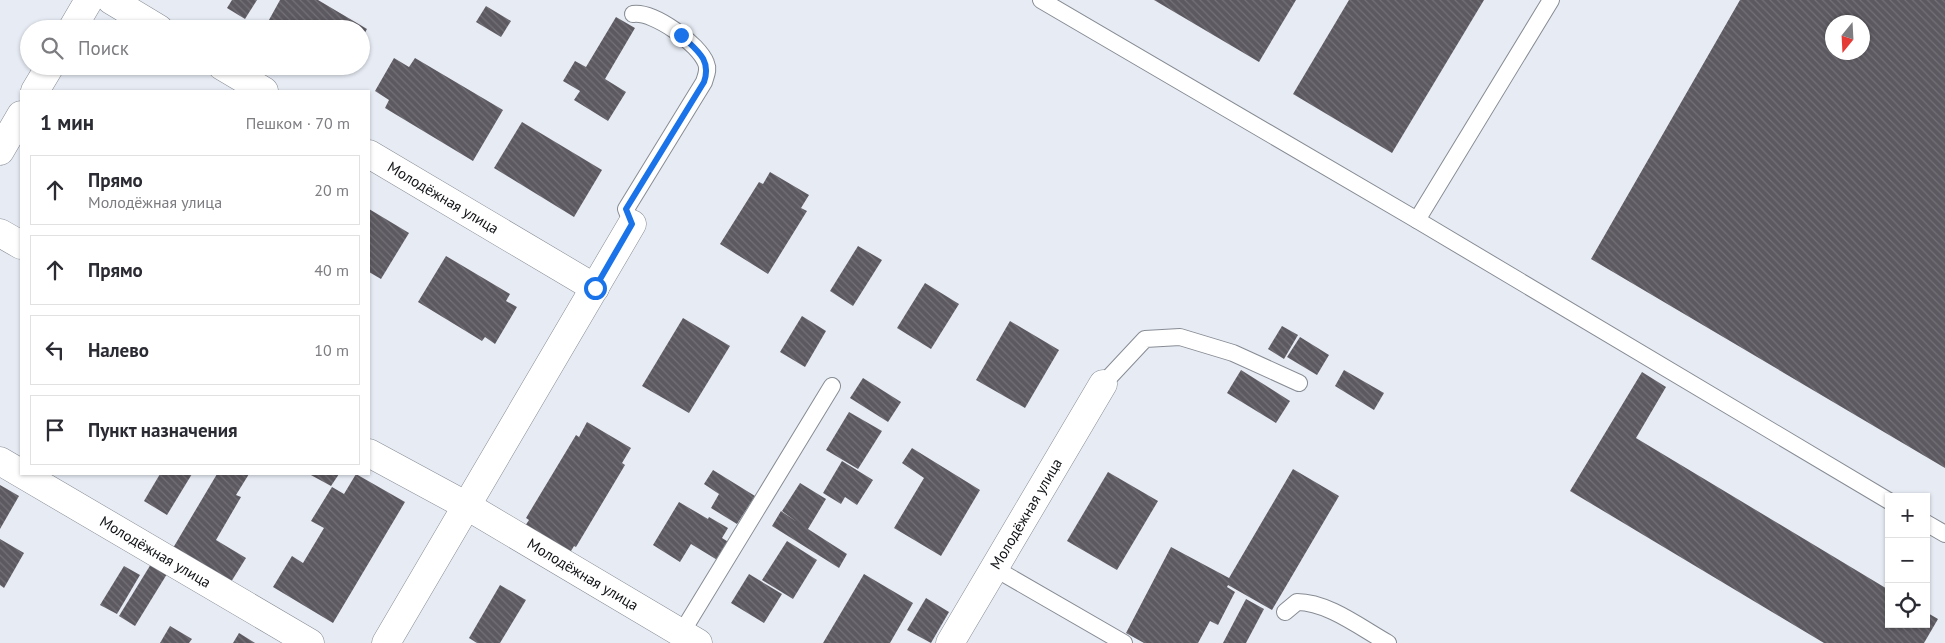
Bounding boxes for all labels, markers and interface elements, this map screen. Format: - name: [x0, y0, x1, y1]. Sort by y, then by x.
- north arrow: [1825, 15, 1870, 60]
- search box: [20, 20, 370, 75]
- route end: [670, 24, 693, 47]
- icon: search: [38, 34, 66, 62]
- text: Поиск: [78, 36, 129, 60]
- text: 1 мин: [40, 109, 94, 136]
- text: Пешком · 70 m: [246, 113, 350, 133]
- street label: Молодёжная улица: [384, 157, 502, 238]
- text: Прямо: [88, 168, 143, 192]
- icon: ahead: [41, 176, 69, 204]
- text: 20 m: [314, 180, 349, 200]
- text: Молодёжная улица: [88, 192, 222, 212]
- icon: ahead: [41, 256, 69, 284]
- text: Прямо: [88, 258, 143, 282]
- text: 40 m: [314, 260, 349, 280]
- route start: [584, 277, 607, 300]
- icon: left: [41, 336, 69, 364]
- text: Налево: [88, 338, 149, 362]
- text: 10 m: [314, 340, 349, 360]
- icon: arrive: [41, 416, 69, 444]
- text: Пункт назначения: [88, 418, 238, 442]
- street label: Молодёжная улица: [986, 455, 1066, 573]
- map controls: [1885, 493, 1930, 628]
- button: +: [1885, 493, 1930, 538]
- street label: Молодёжная улица: [96, 512, 215, 592]
- street label: Молодёжная улица: [524, 534, 642, 614]
- button: −: [1885, 538, 1930, 583]
- button: locate: [1885, 583, 1930, 628]

